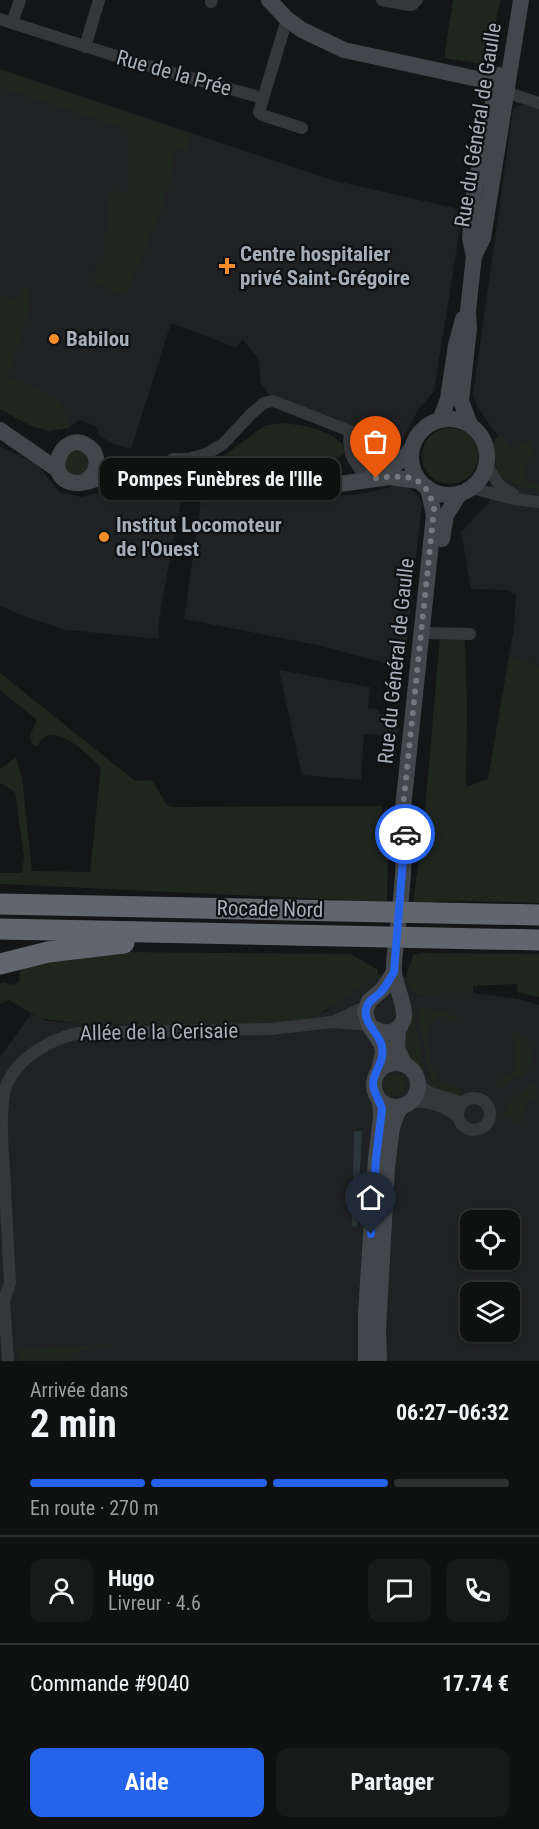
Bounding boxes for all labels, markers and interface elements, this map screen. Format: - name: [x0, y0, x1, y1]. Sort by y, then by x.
- street label: Rue du Général de Gaulle: [450, 21, 506, 229]
- street label: Rue de la Prée: [114, 45, 234, 101]
- place label: Centre hospitalier privé Saint-Grégoire: [240, 242, 410, 290]
- marker: Centre hospitalier privé Saint-Grégoire: [218, 257, 236, 275]
- place label: Babilou: [66, 327, 129, 351]
- marker: Babilou: [47, 332, 61, 346]
- pin: [350, 416, 401, 478]
- icon: bag: [359, 425, 392, 458]
- callout: Pompes Funèbres de l'Ille: [100, 457, 340, 499]
- text: Pompes Funèbres de l'Ille: [118, 467, 322, 491]
- place label: Institut Locomoteur de l'Ouest: [116, 513, 282, 561]
- marker: Institut Locomoteur de l'Ouest: [97, 530, 111, 544]
- street label: Rue du Général de Gaulle: [373, 557, 419, 765]
- courier: [375, 804, 435, 864]
- icon: car: [389, 818, 422, 851]
- street label: Rocade Nord: [216, 896, 324, 922]
- street label: Allée de la Cerisaie: [80, 1019, 238, 1045]
- pin: [345, 1172, 396, 1234]
- icon: home: [354, 1181, 387, 1214]
- map controls: [460, 1210, 520, 1342]
- button: locate: [460, 1210, 520, 1270]
- button: layers: [460, 1282, 520, 1342]
- text: Arrivée dans: [30, 1378, 128, 1402]
- text: 06:27–06:32: [396, 1400, 509, 1425]
- text: 2 min: [30, 1401, 117, 1447]
- text: En route · 270 m: [30, 1496, 158, 1520]
- button: person: [30, 1559, 93, 1622]
- button: chat: [368, 1559, 431, 1622]
- button: phone: [446, 1559, 509, 1622]
- text: Hugo: [108, 1566, 154, 1591]
- text: Livreur · 4.6: [108, 1591, 201, 1615]
- text: Commande #9040: [30, 1671, 190, 1696]
- text: 17.74 €: [442, 1671, 509, 1696]
- button: Aide: [30, 1748, 264, 1817]
- button: Partager: [276, 1748, 509, 1817]

